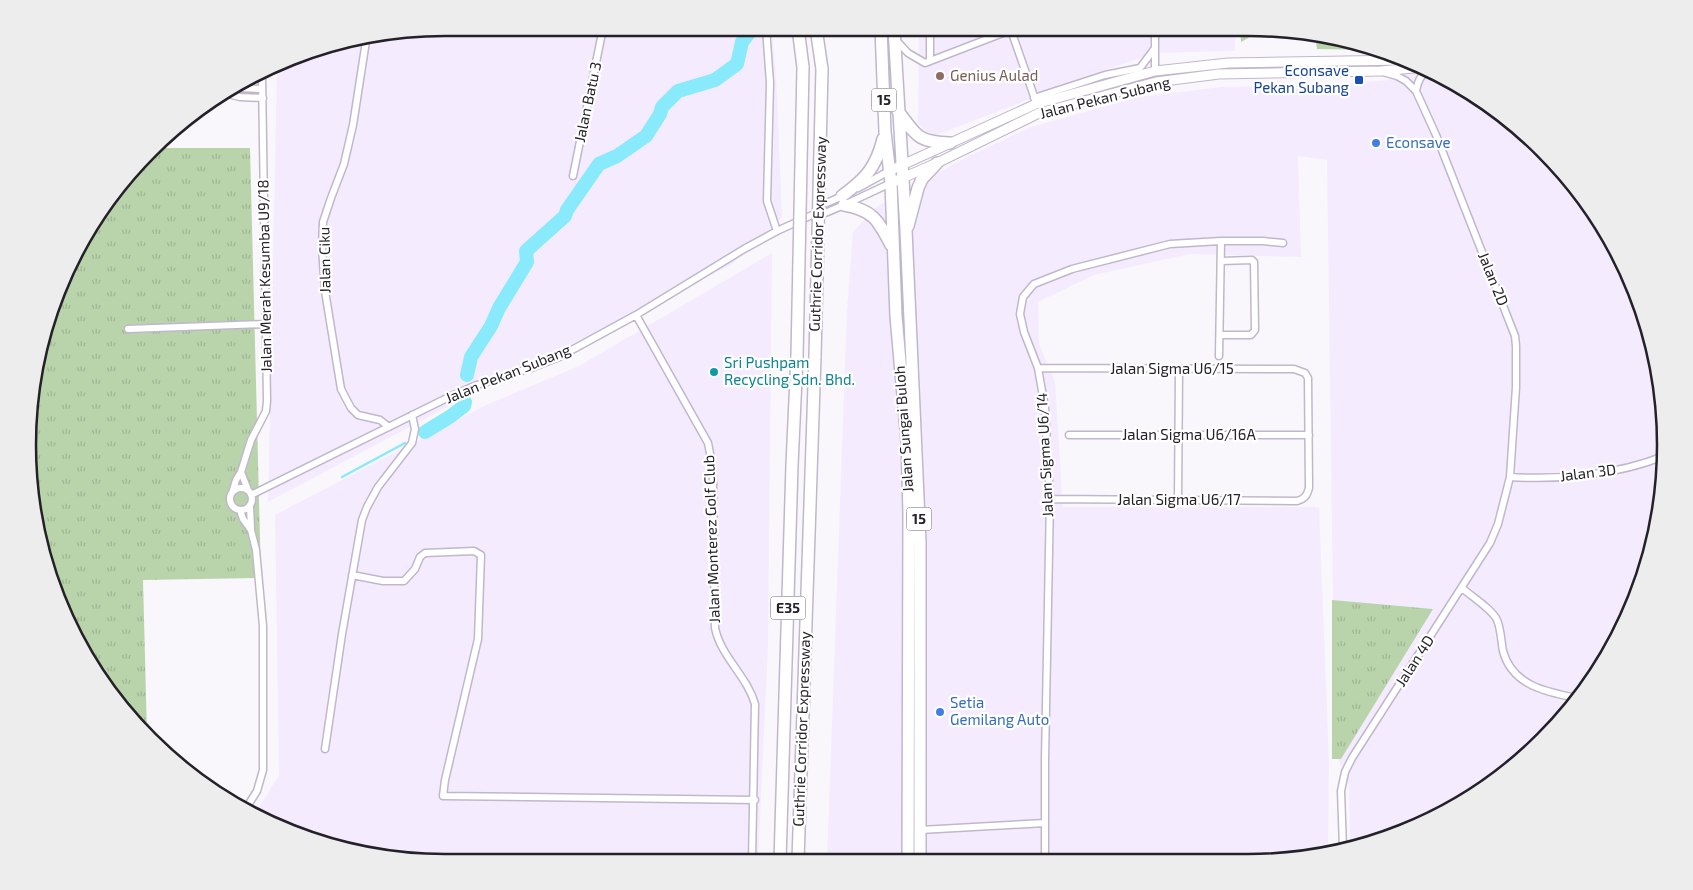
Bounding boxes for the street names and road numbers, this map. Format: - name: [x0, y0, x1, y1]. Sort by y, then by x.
- street label: Jalan Batu 3: [570, 60, 604, 144]
- street label: Jalan Pekan Subang: [1038, 72, 1172, 122]
- road number: 15: [872, 88, 896, 112]
- street label: Guthrie Corridor Expressway: [805, 136, 829, 332]
- street label: Jalan Merah Kesumba U9/18: [253, 179, 275, 373]
- street label: Jalan Ciku: [314, 227, 334, 293]
- street label: Jalan 2D: [1475, 249, 1513, 308]
- street label: Jalan Pekan Subang: [442, 339, 574, 406]
- street label: Jalan Sigma U6/15: [1110, 359, 1234, 377]
- street label: Jalan Sungai Buloh: [890, 365, 916, 493]
- street label: Jalan Sigma U6/14: [1032, 392, 1056, 518]
- street label: Jalan Sigma U6/16A: [1122, 425, 1256, 443]
- street label: Jalan Monterez Golf Club: [699, 455, 723, 623]
- street label: Jalan 3D: [1559, 460, 1617, 484]
- street label: Jalan Sigma U6/17: [1117, 490, 1241, 508]
- road number: 15: [906, 508, 932, 530]
- road number: E35: [770, 596, 806, 620]
- street label: Guthrie Corridor Expressway: [789, 631, 813, 827]
- street label: Jalan 4D: [1391, 632, 1437, 689]

